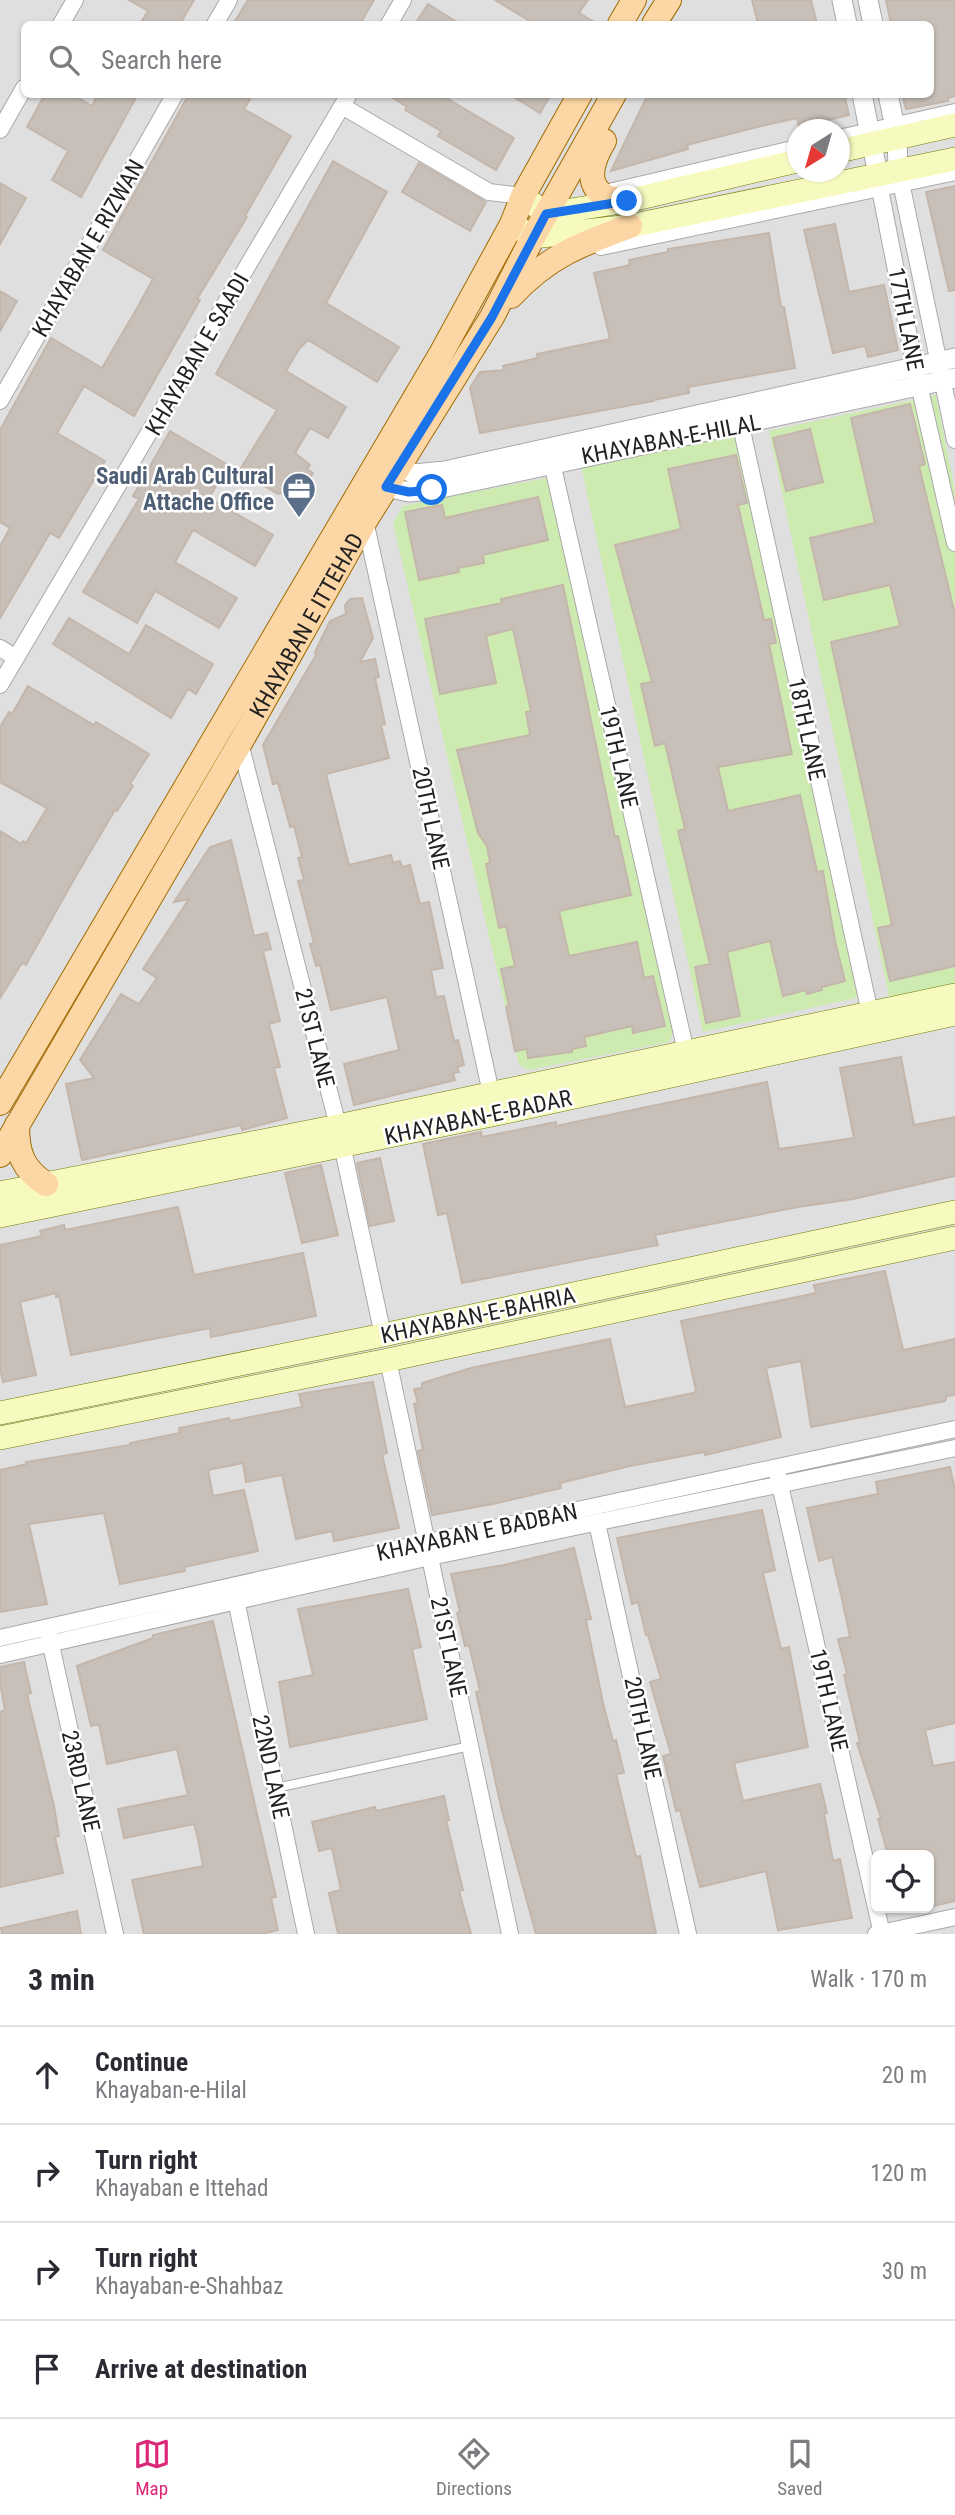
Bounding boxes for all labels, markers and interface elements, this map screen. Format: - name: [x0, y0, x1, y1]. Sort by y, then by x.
- search box: [21, 21, 934, 98]
- icon: search: [45, 41, 83, 79]
- text: Search here: [101, 45, 222, 75]
- north arrow: [787, 119, 850, 182]
- street label: KHAYABAN E RIZWAN: [27, 155, 150, 342]
- route end: [611, 185, 642, 216]
- street label: 17TH LANE: [882, 265, 929, 373]
- street label: KHAYABAN E SAADI: [140, 268, 255, 440]
- street label: KHAYABAN-E-HILAL: [579, 409, 763, 470]
- place label: Saudi Arab Cultural Attache Office: [96, 463, 274, 516]
- office icon: Saudi Arab Cultural Attache Office: [280, 470, 318, 519]
- route start: [416, 474, 447, 505]
- street label: KHAYABAN E ITTEHAD: [244, 528, 369, 722]
- street label: 18TH LANE: [782, 675, 831, 783]
- street label: 19TH LANE: [594, 703, 643, 811]
- street label: 20TH LANE: [406, 764, 455, 872]
- street label: 21ST LANE: [289, 986, 340, 1091]
- street label: KHAYABAN-E-BADAR: [382, 1084, 574, 1151]
- street label: KHAYABAN-E-BAHRIA: [378, 1282, 578, 1349]
- street label: KHAYABAN E BADBAN: [374, 1498, 580, 1567]
- street label: 21ST LANE: [425, 1595, 472, 1700]
- street label: 19TH LANE: [804, 1646, 853, 1754]
- street label: 20TH LANE: [618, 1674, 667, 1782]
- street label: 22ND LANE: [246, 1713, 295, 1821]
- street label: 23RD LANE: [56, 1728, 105, 1835]
- map controls: [871, 1850, 934, 1913]
- button: locate: [871, 1850, 934, 1913]
- text: 3 min: [28, 1962, 95, 1997]
- text: Walk · 170 m: [810, 1966, 927, 1993]
- text: Continue: [95, 2047, 188, 2077]
- icon: ahead: [28, 2056, 66, 2094]
- text: 20 m: [882, 2062, 927, 2089]
- text: Khayaban-e-Hilal: [95, 2077, 247, 2104]
- text: Turn right: [95, 2145, 197, 2175]
- icon: right: [28, 2154, 66, 2192]
- text: 120 m: [870, 2160, 927, 2187]
- text: Khayaban e Ittehad: [95, 2175, 268, 2202]
- text: Turn right: [95, 2243, 197, 2273]
- icon: right: [28, 2252, 66, 2290]
- text: 30 m: [882, 2258, 927, 2285]
- text: Khayaban-e-Shahbaz: [95, 2273, 283, 2300]
- icon: arrive: [28, 2350, 66, 2388]
- text: Arrive at destination: [95, 2354, 307, 2384]
- tab: Map: [133, 2435, 171, 2500]
- tab: Directions: [436, 2435, 512, 2500]
- tab: Saved: [777, 2435, 822, 2500]

